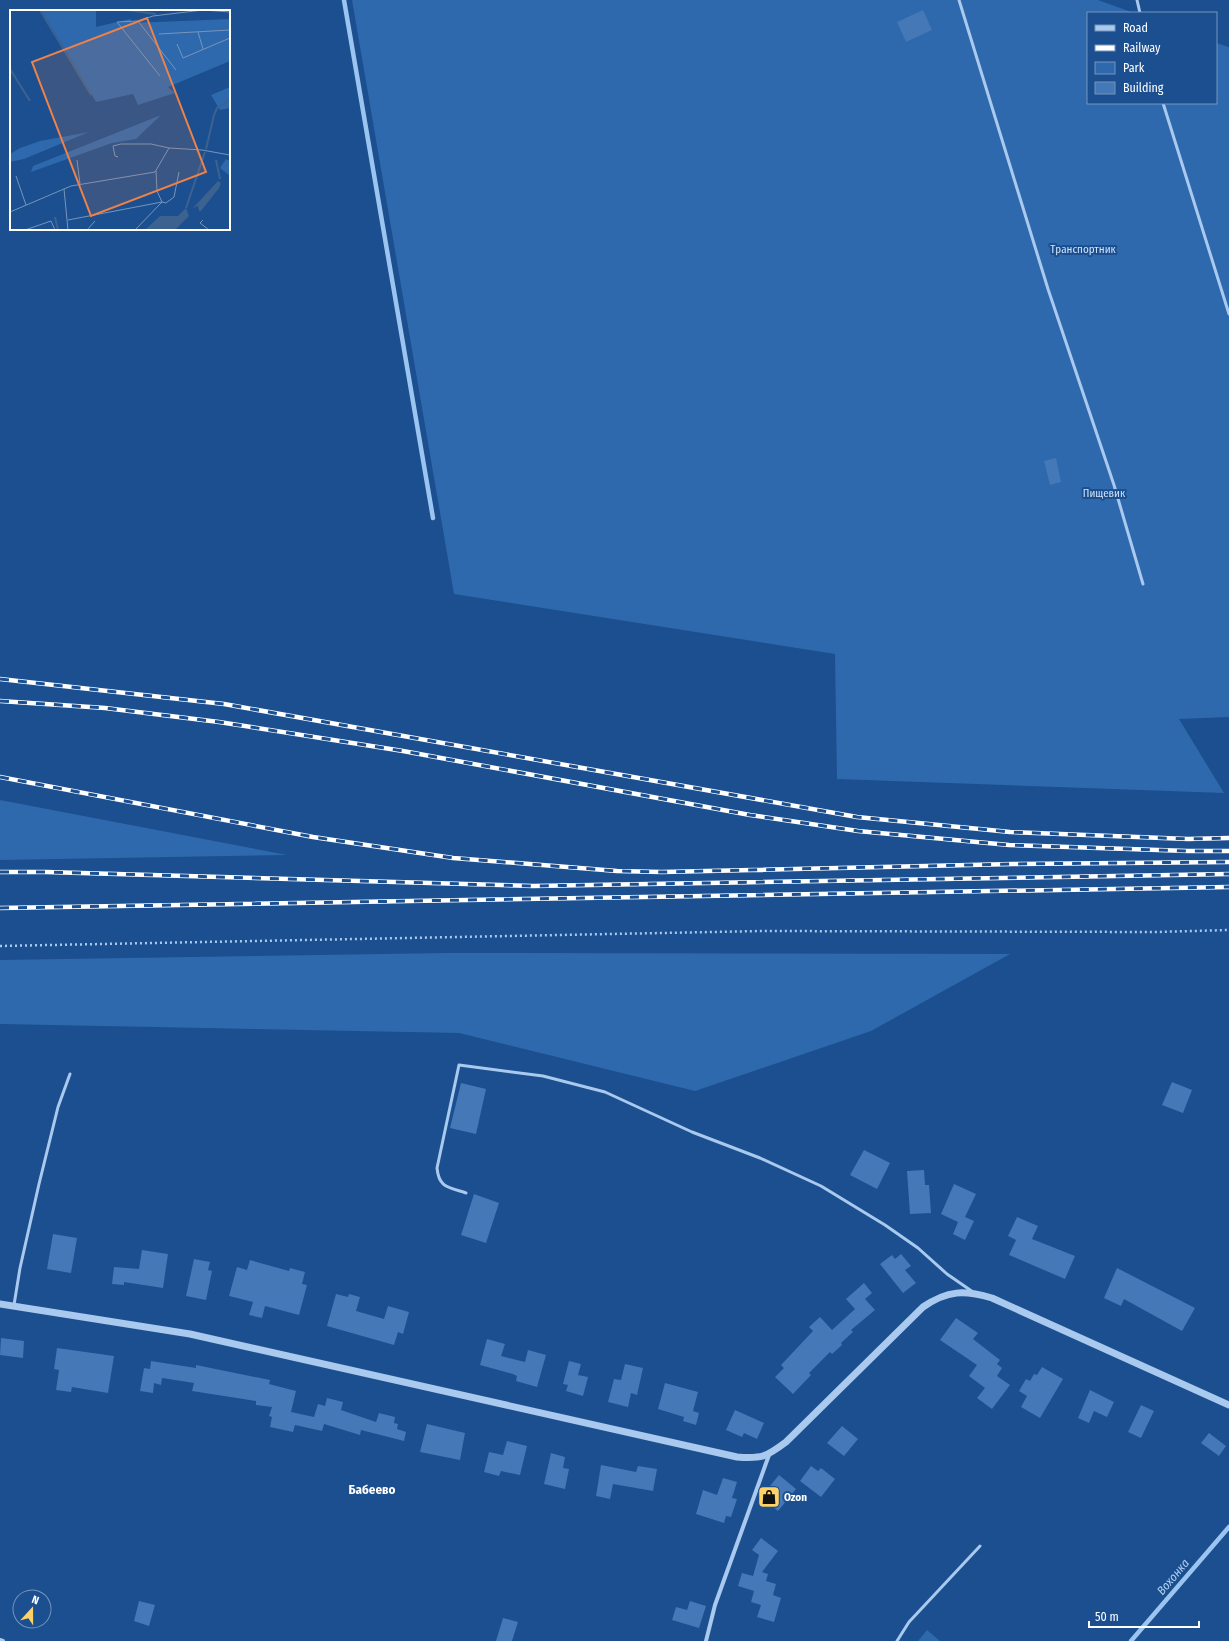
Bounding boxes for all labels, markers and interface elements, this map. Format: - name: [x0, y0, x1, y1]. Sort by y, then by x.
- inset map: [10, 10, 230, 230]
- legend: [1087, 12, 1217, 104]
- text: Road: [1123, 21, 1148, 35]
- text: Railway: [1123, 41, 1161, 55]
- text: Park: [1123, 61, 1145, 75]
- text: Building: [1123, 81, 1164, 95]
- park label: Транспортник: [1050, 243, 1117, 256]
- park label: Пищевик: [1083, 487, 1126, 500]
- district label: Бабеево: [349, 1482, 396, 1497]
- shop icon: Ozon: [756, 1484, 782, 1510]
- place label: Ozon: [784, 1491, 807, 1504]
- water label: Вохонка: [1154, 1556, 1192, 1598]
- north arrow: [12, 1589, 52, 1629]
- text: N: [30, 1593, 41, 1607]
- scale bar: [1089, 1603, 1199, 1629]
- text: 50 m: [1095, 1610, 1119, 1624]

